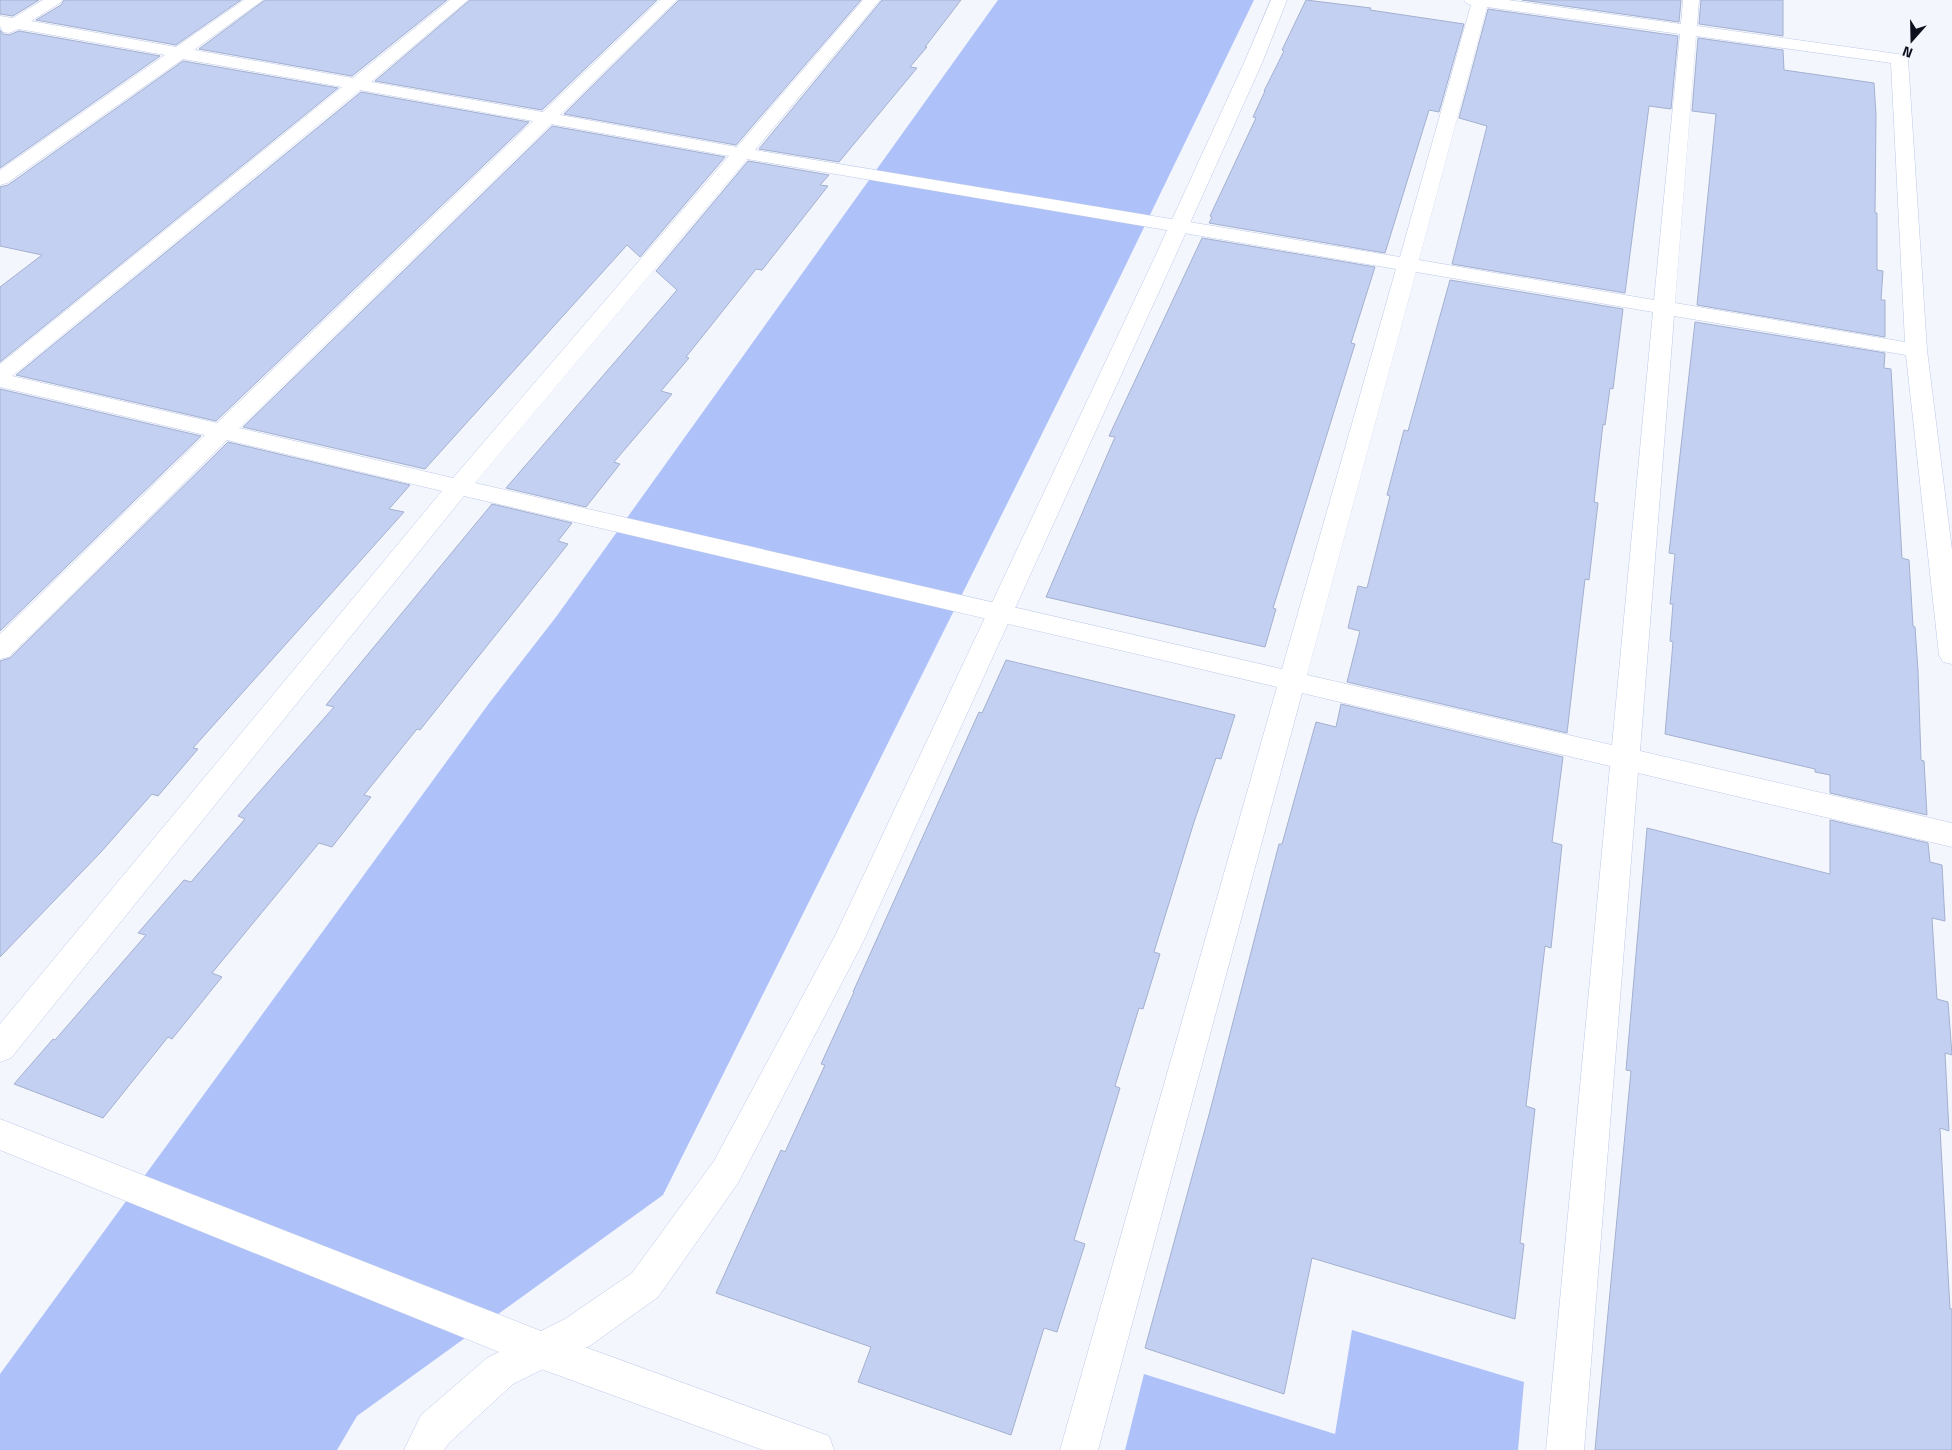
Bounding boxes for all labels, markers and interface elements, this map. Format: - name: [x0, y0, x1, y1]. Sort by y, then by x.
- north arrow: [1887, 15, 1937, 65]
- text: N: [1899, 41, 1916, 64]

